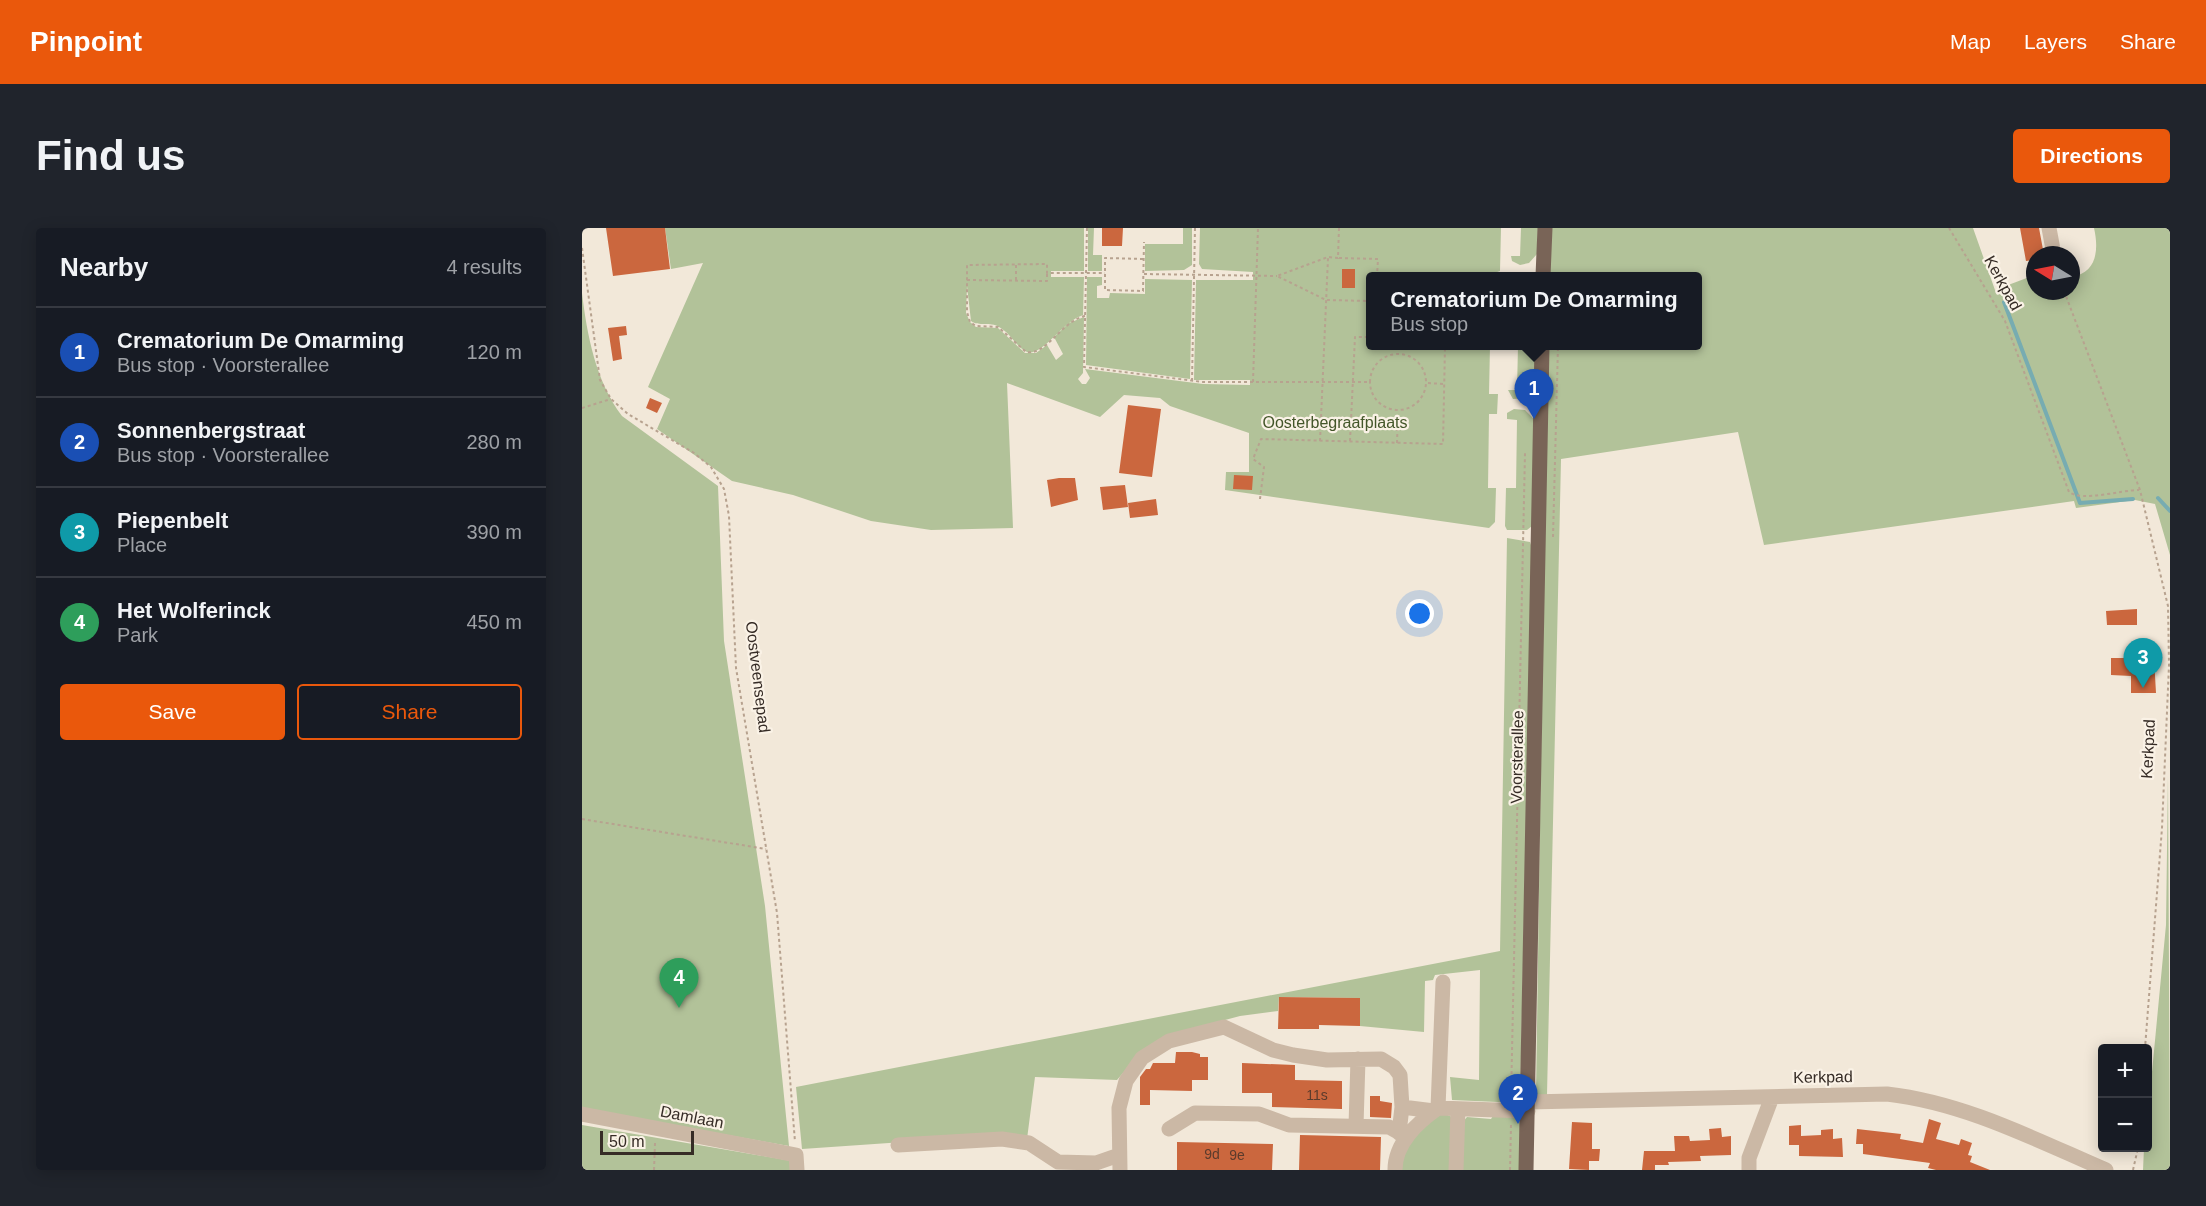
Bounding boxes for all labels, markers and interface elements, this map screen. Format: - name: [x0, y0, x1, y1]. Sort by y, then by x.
- text: Pinpoint: [30, 26, 142, 57]
- text: Map: [1950, 30, 1991, 53]
- text: Layers: [2024, 30, 2087, 53]
- text: Share: [2120, 30, 2176, 53]
- button: Directions: [2013, 129, 2170, 183]
- text: Find us: [36, 132, 185, 179]
- north arrow: [2026, 246, 2080, 300]
- text: Nearby: [60, 252, 148, 282]
- street label: Kerkpad: [1981, 253, 2025, 313]
- text: 4 results: [446, 256, 522, 278]
- popup: [1366, 272, 1702, 350]
- text: Crematorium De Omarming: [1390, 287, 1678, 312]
- text: Bus stop: [1390, 313, 1468, 335]
- text: Crematorium De Omarming: [117, 328, 404, 353]
- text: 1: [74, 341, 85, 363]
- text: 120 m: [466, 341, 522, 363]
- text: Bus stop · Voorsterallee: [117, 354, 329, 376]
- pin: 1: [1514, 370, 1554, 419]
- park label: Oosterbegraafplaats: [1263, 414, 1407, 431]
- text: Sonnenbergstraat: [117, 418, 305, 443]
- text: 2: [74, 431, 85, 453]
- text: 280 m: [466, 431, 522, 453]
- text: Bus stop · Voorsterallee: [117, 444, 329, 466]
- text: Piepenbelt: [117, 508, 228, 533]
- text: 3: [74, 521, 85, 543]
- text: 390 m: [466, 521, 522, 543]
- text: Place: [117, 534, 167, 556]
- text: Het Wolferinck: [117, 598, 271, 623]
- your location: [1405, 599, 1434, 628]
- text: 4: [74, 611, 85, 633]
- text: 450 m: [466, 611, 522, 633]
- street label: Oostveensepad: [743, 620, 773, 734]
- text: Park: [117, 624, 158, 646]
- pin: 3: [2124, 638, 2162, 688]
- button: Save: [60, 684, 285, 740]
- button: Share: [297, 684, 522, 740]
- street label: Voorsterallee: [1508, 710, 1526, 804]
- street label: Kerkpad: [2138, 719, 2158, 779]
- pin: 4: [660, 958, 698, 1008]
- map controls: [2098, 1044, 2152, 1152]
- button: +: [2098, 1044, 2152, 1098]
- street label: Kerkpad: [1793, 1068, 1853, 1086]
- pin: 2: [1498, 1074, 1538, 1124]
- house number: 11s: [1306, 1087, 1328, 1103]
- button: −: [2098, 1098, 2152, 1152]
- street label: Damlaan: [659, 1103, 725, 1131]
- scale bar: [600, 1128, 694, 1156]
- text: 50 m: [609, 1133, 645, 1150]
- house number: 9d: [1204, 1146, 1220, 1162]
- house number: 9e: [1229, 1147, 1245, 1163]

